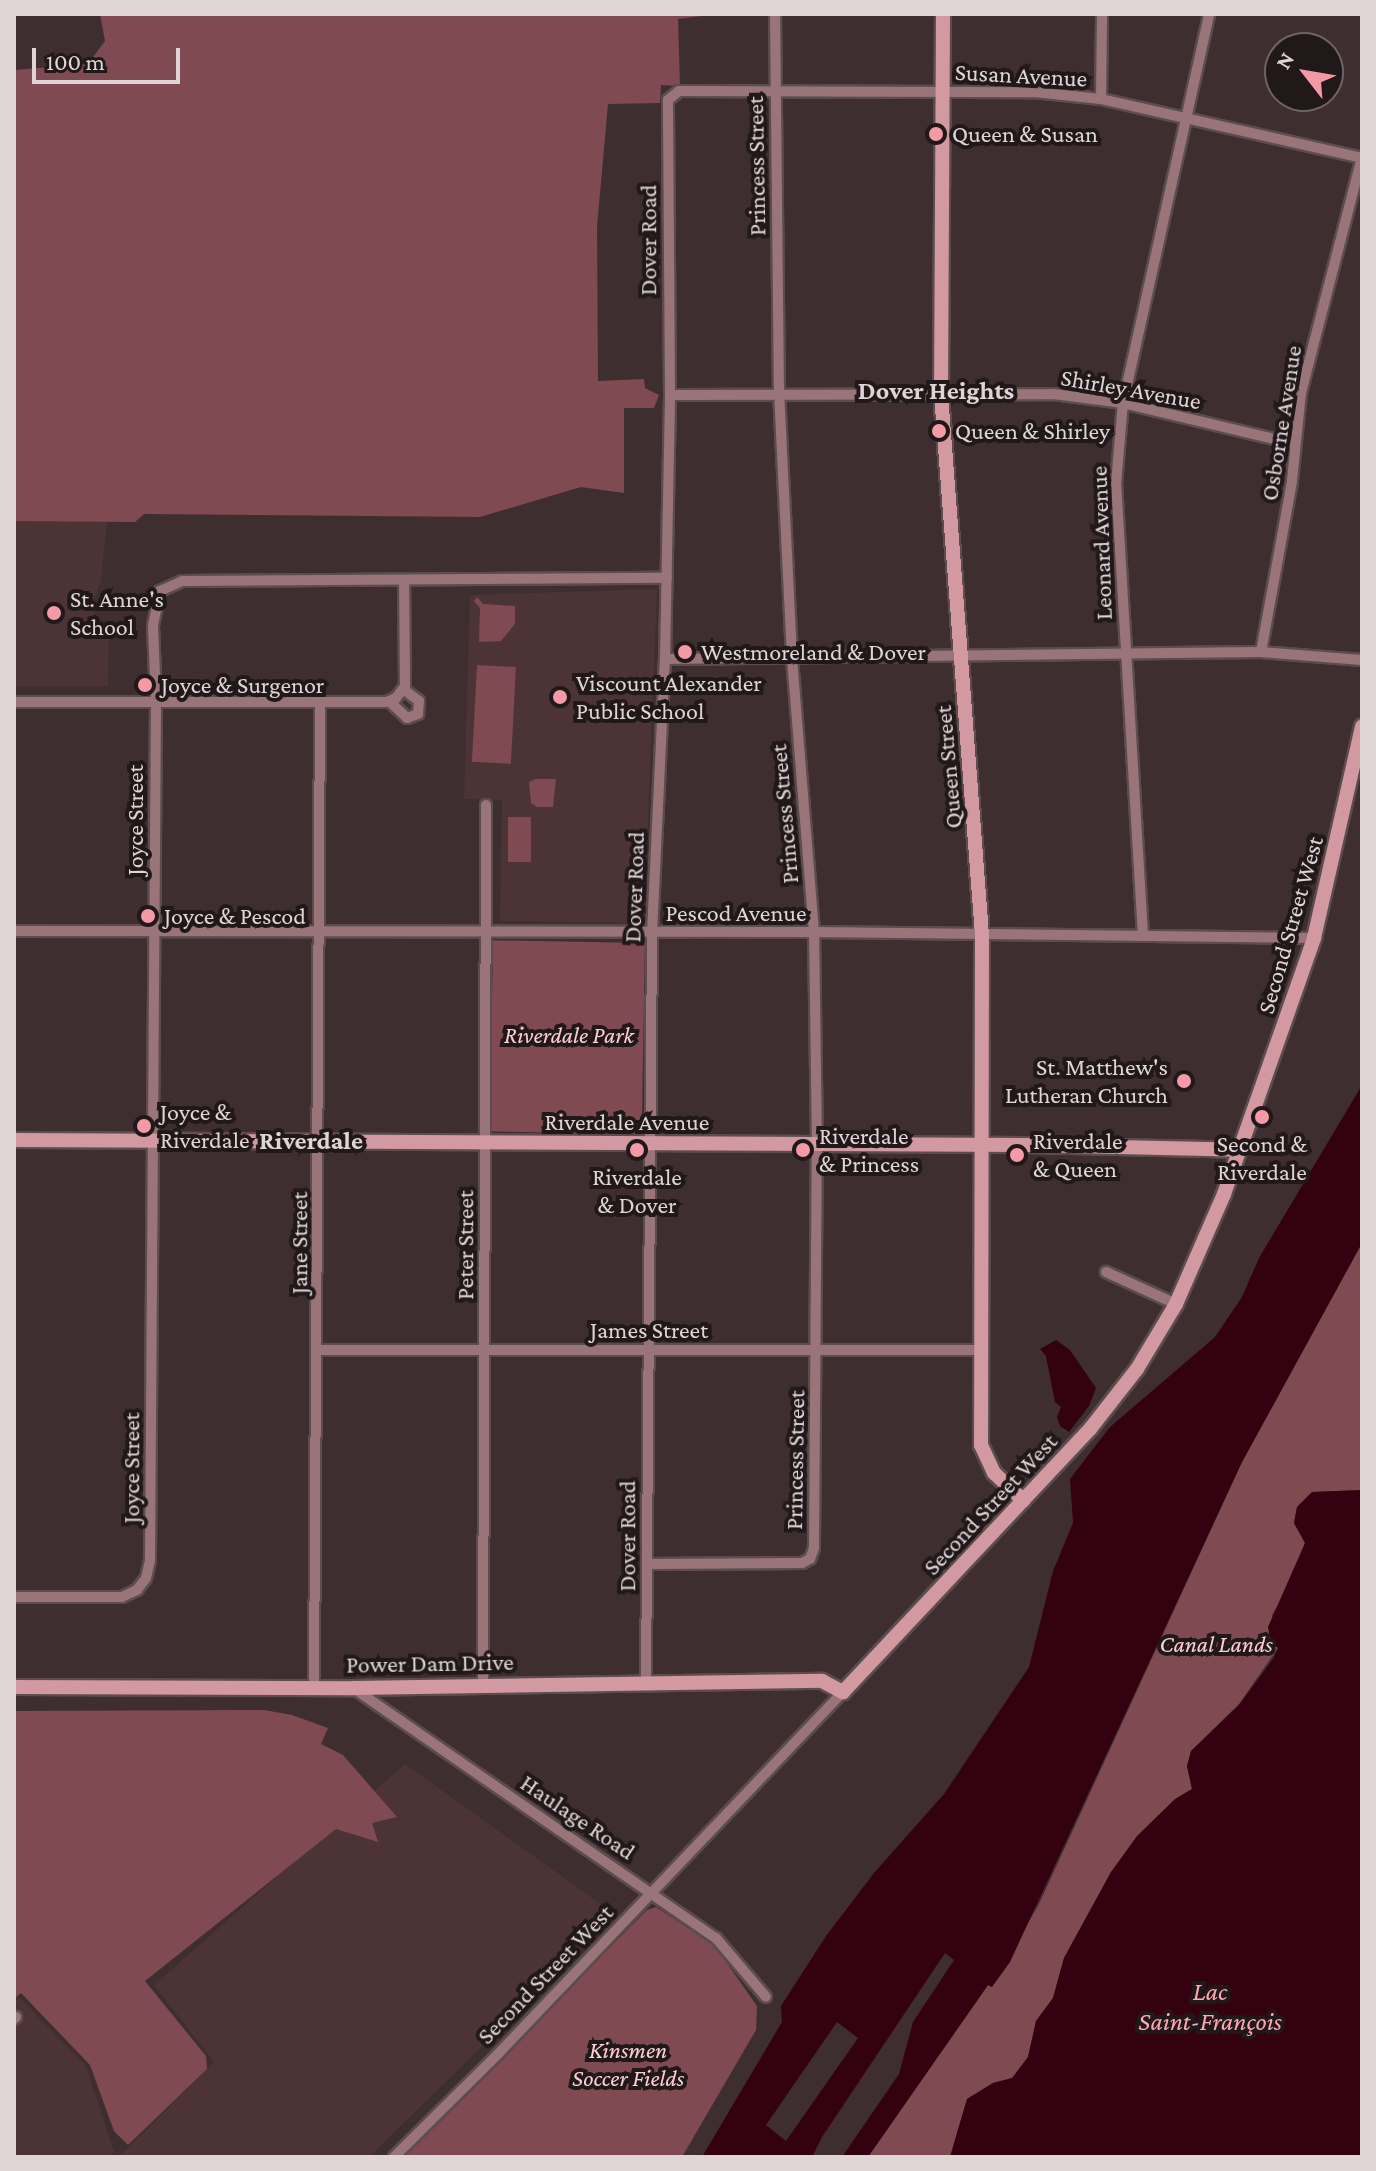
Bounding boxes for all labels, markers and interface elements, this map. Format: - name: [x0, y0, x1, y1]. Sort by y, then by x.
- scale bar: [36, 32, 184, 82]
- north arrow: [1264, 32, 1344, 112]
- text: 100 m: [46, 48, 105, 75]
- text: N: [1270, 48, 1299, 73]
- street label: Susan Avenue: [954, 57, 1088, 93]
- street label: Princess Street: [740, 96, 772, 236]
- place label: Queen & Susan: [952, 120, 1098, 148]
- marker: Queen & Susan: [927, 125, 945, 143]
- street label: Dover Road: [634, 185, 662, 295]
- street label: Osborne Avenue: [1255, 343, 1307, 503]
- street label: Shirley Avenue: [1059, 363, 1203, 415]
- district label: Dover Heights: [858, 375, 1014, 407]
- place label: Queen & Shirley: [955, 417, 1110, 445]
- marker: Queen & Shirley: [930, 422, 948, 440]
- street label: Leonard Avenue: [1084, 465, 1118, 621]
- place label: St. Anne's School: [70, 585, 164, 641]
- marker: St. Anne's School: [45, 604, 63, 622]
- place label: Westmoreland & Dover: [701, 638, 926, 666]
- marker: Westmoreland & Dover: [676, 643, 694, 661]
- place label: Viscount Alexander Public School: [576, 669, 762, 725]
- place label: Joyce & Surgenor: [161, 671, 324, 699]
- marker: Joyce & Surgenor: [136, 676, 154, 694]
- marker: Viscount Alexander Public School: [551, 688, 569, 706]
- street label: Queen Street: [928, 704, 968, 830]
- street label: Princess Street: [764, 743, 804, 885]
- street label: Joyce Street: [121, 765, 149, 875]
- street label: Dover Road: [618, 831, 650, 943]
- street label: Second Street West: [1251, 833, 1329, 1017]
- street label: Pescod Avenue: [665, 899, 807, 927]
- place label: Joyce & Pescod: [164, 902, 306, 930]
- marker: Joyce & Pescod: [139, 907, 157, 925]
- park label: Riverdale Park: [504, 1021, 634, 1049]
- place label: St. Matthew's Lutheran Church: [1005, 1053, 1168, 1109]
- marker: St. Matthew's Lutheran Church: [1175, 1072, 1193, 1090]
- place label: Joyce & Riverdale: [160, 1098, 250, 1154]
- street label: Riverdale Avenue: [545, 1108, 709, 1136]
- marker: Second & Riverdale: [1253, 1108, 1271, 1126]
- marker: Joyce & Riverdale: [135, 1117, 153, 1135]
- place label: Riverdale & Princess: [819, 1122, 919, 1178]
- district label: Riverdale: [259, 1125, 363, 1157]
- place label: Riverdale & Queen: [1033, 1127, 1123, 1183]
- place label: Second & Riverdale: [1217, 1130, 1307, 1186]
- marker: Riverdale & Dover: [628, 1141, 646, 1159]
- marker: Riverdale & Princess: [794, 1141, 812, 1159]
- marker: Riverdale & Queen: [1008, 1146, 1026, 1164]
- place label: Riverdale & Dover: [592, 1163, 682, 1219]
- street label: Peter Street: [451, 1190, 479, 1300]
- street label: Jane Street: [285, 1192, 313, 1294]
- street label: James Street: [590, 1316, 708, 1344]
- street label: Princess Street: [779, 1390, 811, 1530]
- street label: Joyce Street: [117, 1413, 145, 1523]
- street label: Second Street West: [917, 1427, 1063, 1581]
- street label: Dover Road: [613, 1481, 641, 1591]
- park label: Canal Lands: [1159, 1630, 1273, 1658]
- street label: Power Dam Drive: [346, 1647, 514, 1679]
- street label: Haulage Road: [515, 1768, 641, 1866]
- street label: Second Street West: [471, 1898, 619, 2050]
- water label: Lac Saint-François: [1138, 1976, 1282, 2038]
- park label: Kinsmen Soccer Fields: [572, 2036, 684, 2092]

